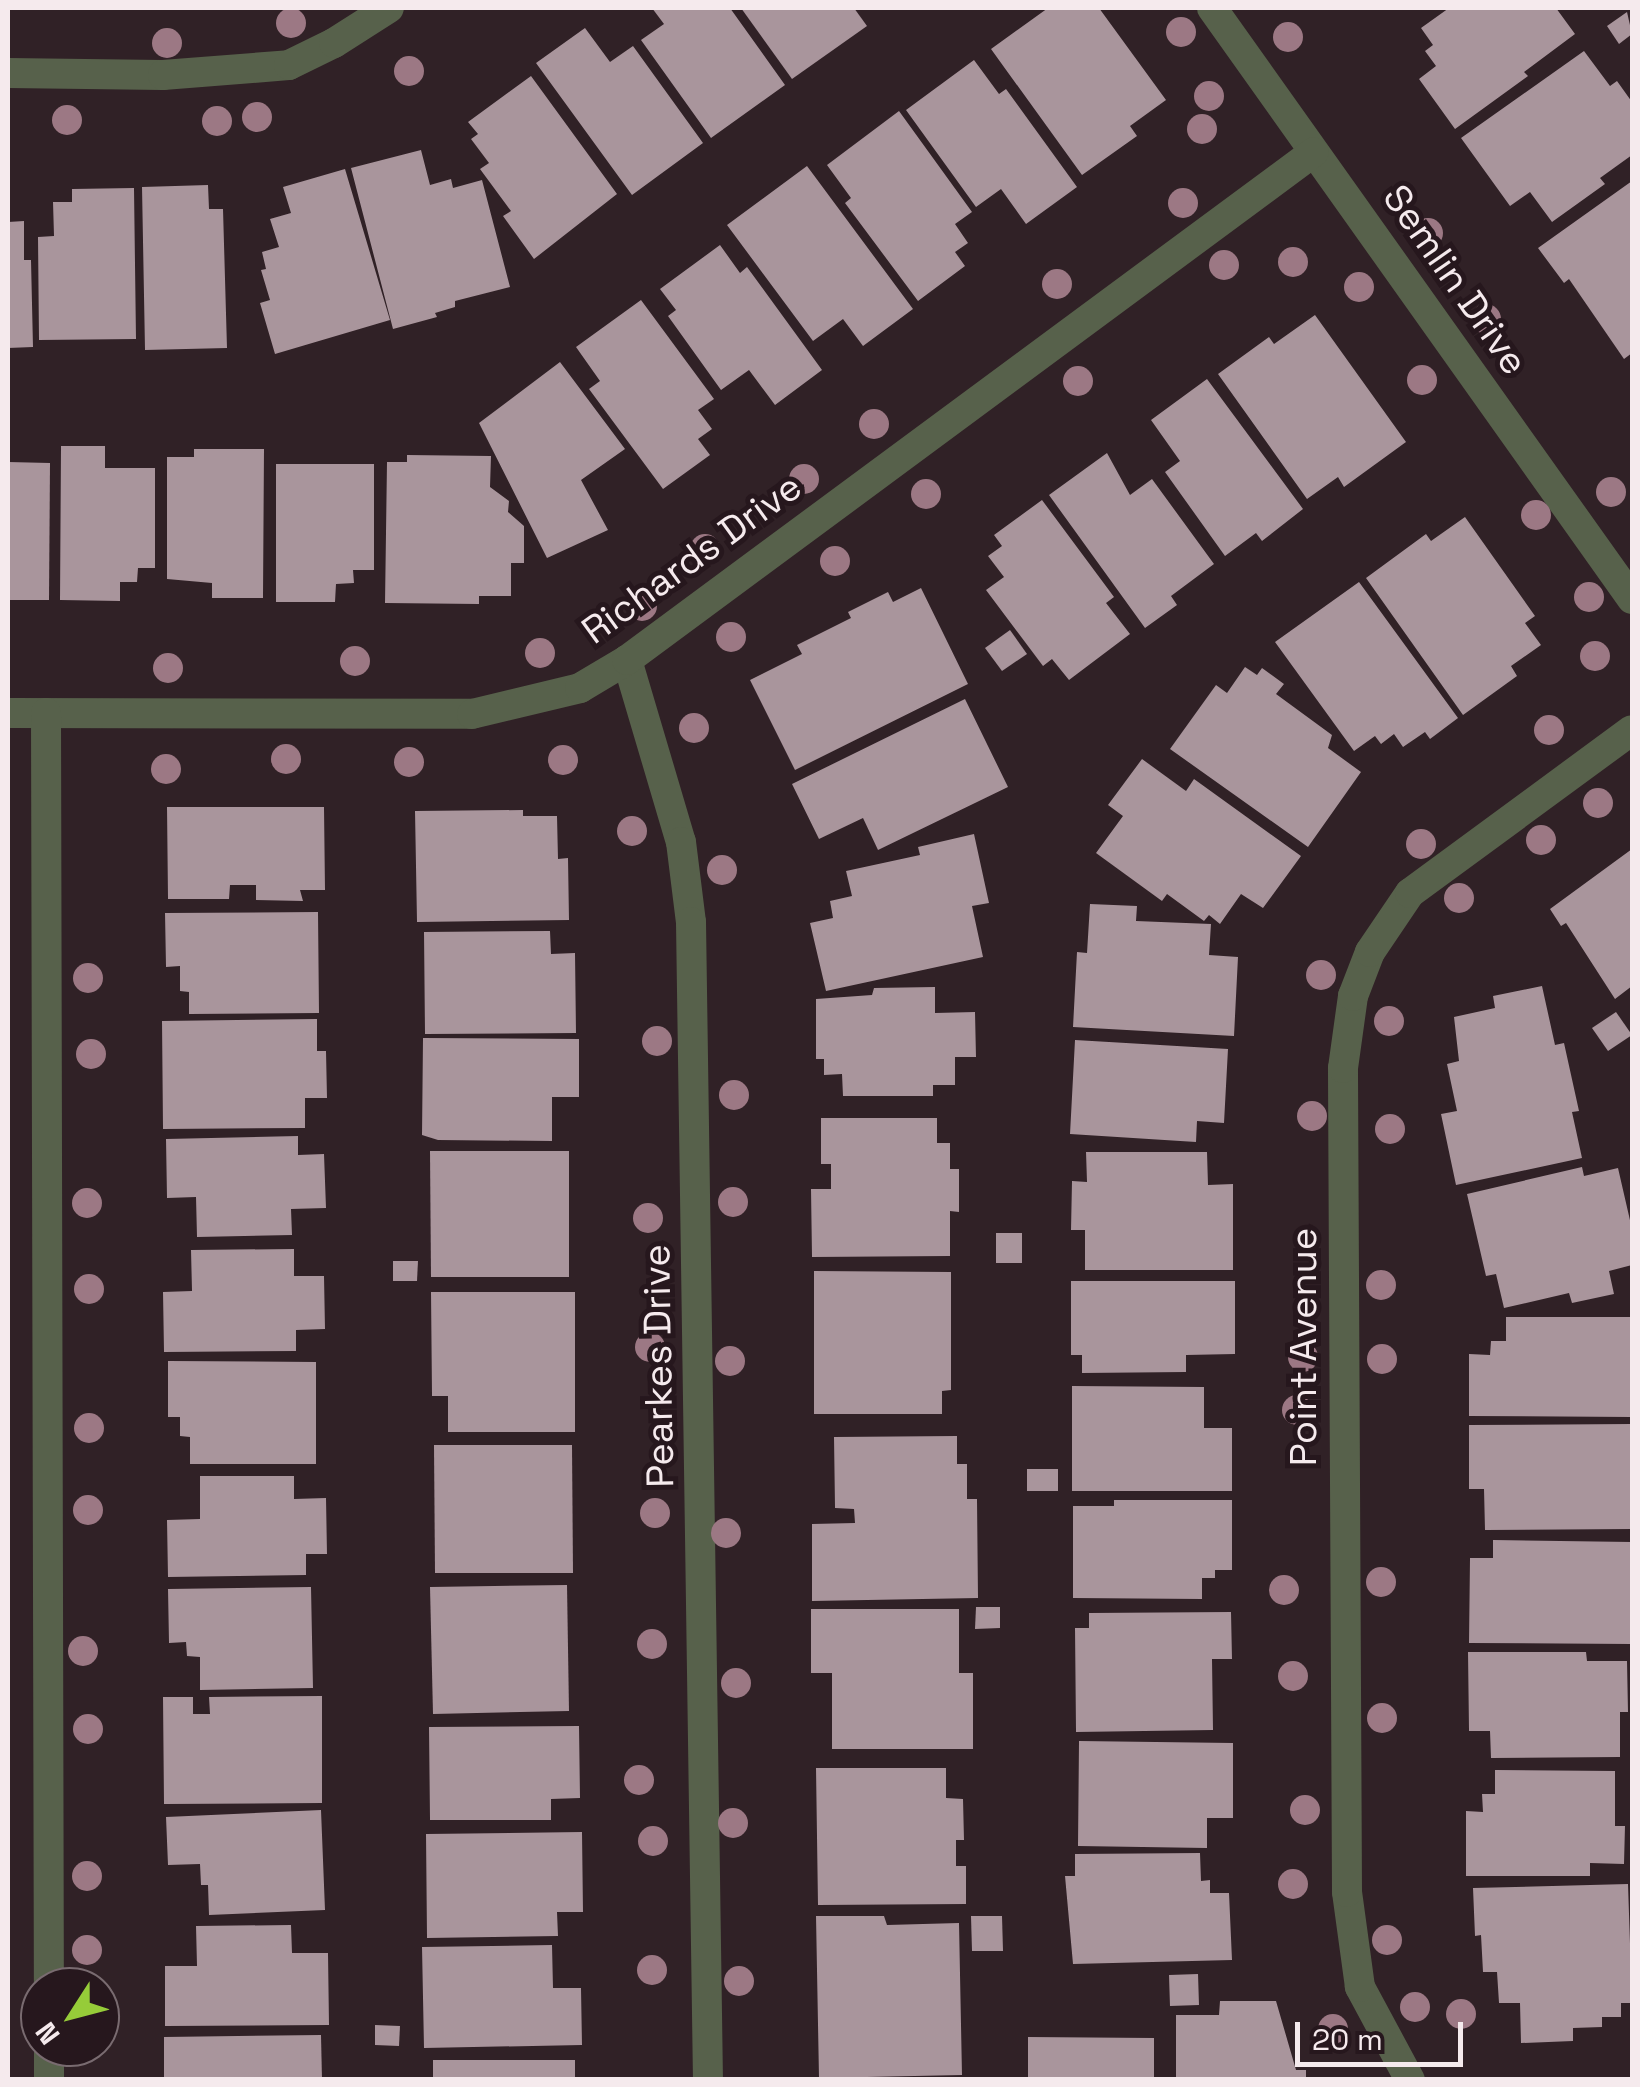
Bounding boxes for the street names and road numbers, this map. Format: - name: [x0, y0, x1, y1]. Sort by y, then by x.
- street label: Semlin Drive: [1373, 176, 1537, 384]
- street label: Richards Drive: [573, 464, 811, 654]
- street label: Point Avenue: [1281, 1227, 1327, 1467]
- street label: Pearkes Drive: [634, 1244, 684, 1488]

